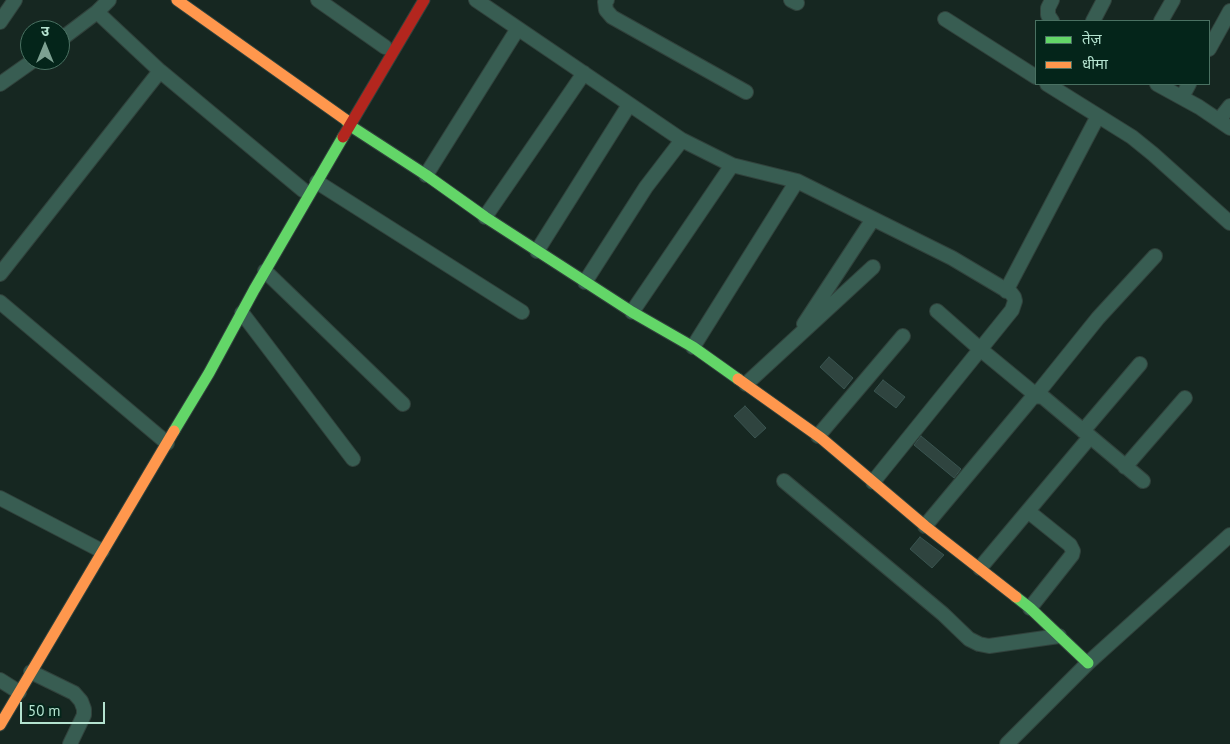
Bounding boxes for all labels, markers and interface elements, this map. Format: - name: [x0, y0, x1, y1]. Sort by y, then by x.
- north arrow: [20, 20, 70, 70]
- legend: [1035, 20, 1210, 85]
- text: उ: [41, 22, 49, 40]
- text: तेज़: [1082, 29, 1102, 48]
- text: धीमा: [1082, 54, 1108, 73]
- scale bar: [22, 692, 108, 724]
- text: 50 m: [28, 701, 61, 720]

